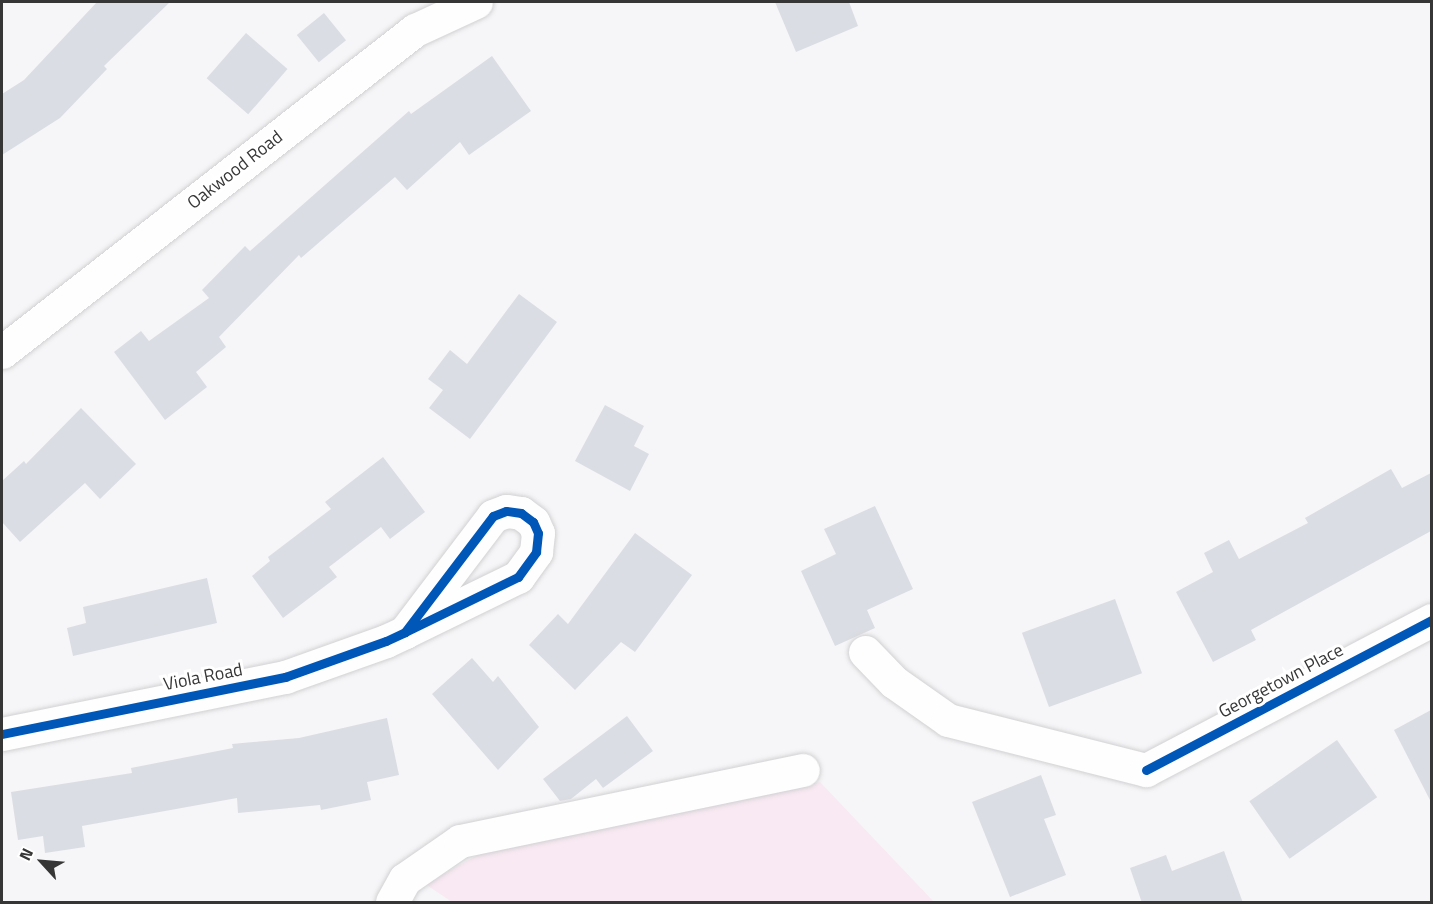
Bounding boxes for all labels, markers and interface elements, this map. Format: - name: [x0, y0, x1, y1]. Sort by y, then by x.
- street label: Oakwood Road: [183, 126, 287, 214]
- street label: Georgetown Place: [1215, 639, 1347, 723]
- street label: Viola Road: [162, 659, 244, 695]
- north arrow: [12, 832, 72, 892]
- text: N: [13, 844, 39, 864]

